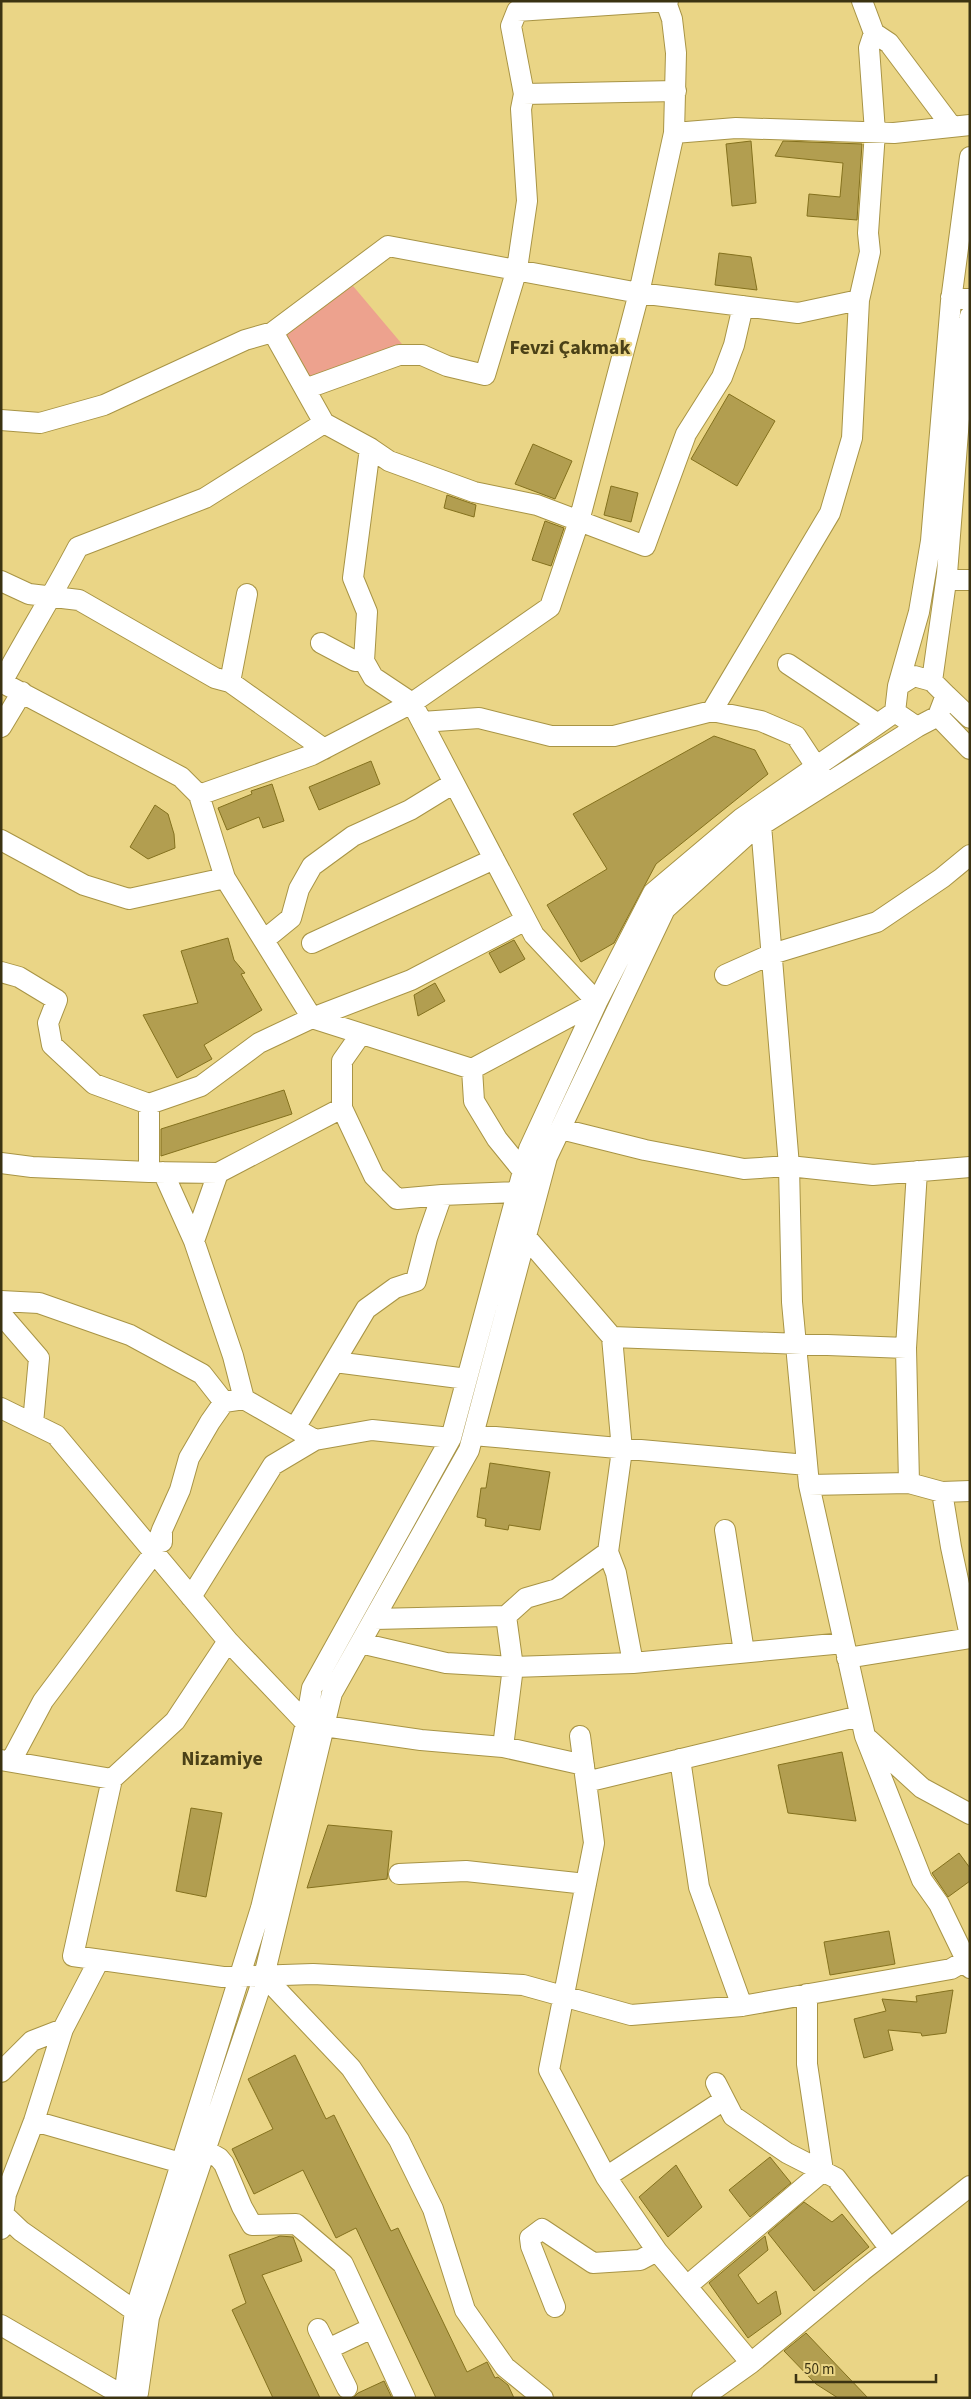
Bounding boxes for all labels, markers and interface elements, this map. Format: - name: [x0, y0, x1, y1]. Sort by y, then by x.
- district label: Fevzi Çakmak: [510, 334, 630, 362]
- district label: Nizamiye: [181, 1745, 263, 1773]
- scale bar: [796, 2352, 936, 2384]
- text: 50 m: [804, 2359, 834, 2380]

